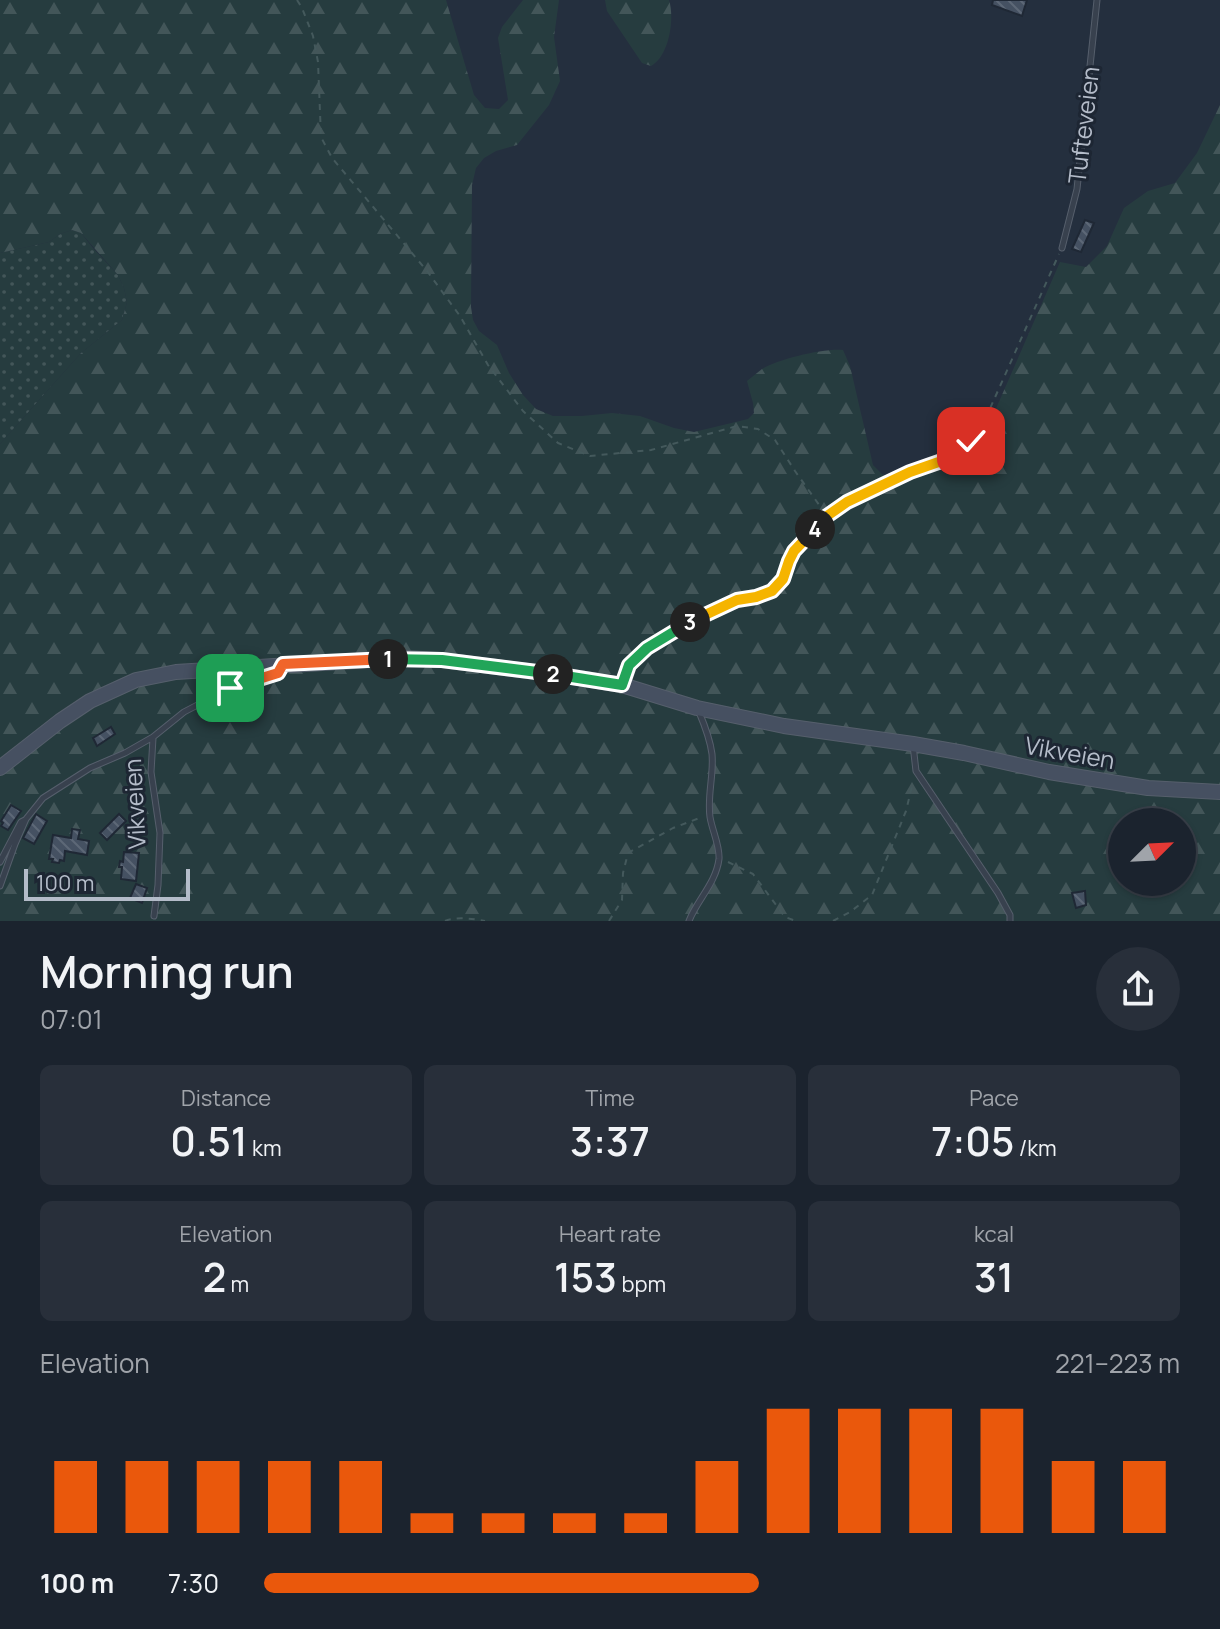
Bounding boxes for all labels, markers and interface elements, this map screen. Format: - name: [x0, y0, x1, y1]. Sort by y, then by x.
- street label: Tufteveien: [1059, 65, 1107, 185]
- pin: [937, 407, 1005, 475]
- icon: check: [949, 419, 993, 463]
- pin: 4: [795, 509, 835, 549]
- text: 4: [808, 514, 822, 544]
- pin: 3: [670, 602, 710, 642]
- text: 3: [684, 607, 696, 637]
- pin: 1: [368, 639, 408, 679]
- text: 1: [383, 644, 393, 674]
- pin: [196, 654, 264, 722]
- pin: 2: [533, 654, 573, 694]
- text: 2: [546, 659, 560, 689]
- icon: arrive: [208, 666, 252, 710]
- street label: Vikveien: [1022, 728, 1118, 776]
- street label: Vikveien: [115, 758, 153, 850]
- north arrow: [1108, 808, 1196, 896]
- map controls: [1108, 808, 1196, 896]
- scale bar: [24, 865, 190, 901]
- text: 100 m: [36, 868, 94, 898]
- text: Morning run: [40, 941, 294, 1001]
- button: share: [1096, 947, 1180, 1031]
- text: 07:01: [40, 1001, 103, 1037]
- text: Distance: [181, 1083, 271, 1113]
- text: Time: [585, 1083, 635, 1113]
- text: Pace: [969, 1083, 1019, 1113]
- text: 0.51: [170, 1113, 248, 1168]
- text: 3:37: [570, 1113, 650, 1168]
- text: 7:05: [931, 1113, 1014, 1168]
- text: km: [248, 1133, 282, 1163]
- text: /km: [1014, 1133, 1057, 1163]
- text: Elevation: [180, 1219, 272, 1249]
- text: Heart rate: [559, 1219, 661, 1249]
- text: kcal: [974, 1219, 1014, 1249]
- text: 2: [203, 1249, 226, 1304]
- text: 153: [554, 1249, 617, 1304]
- text: 31: [974, 1249, 1014, 1304]
- text: m: [226, 1269, 249, 1299]
- text: bpm: [617, 1269, 666, 1299]
- text: Elevation: [40, 1345, 150, 1381]
- text: 221–223 m: [1055, 1345, 1180, 1381]
- text: 100 m: [40, 1565, 114, 1601]
- text: 7:30: [168, 1565, 219, 1601]

